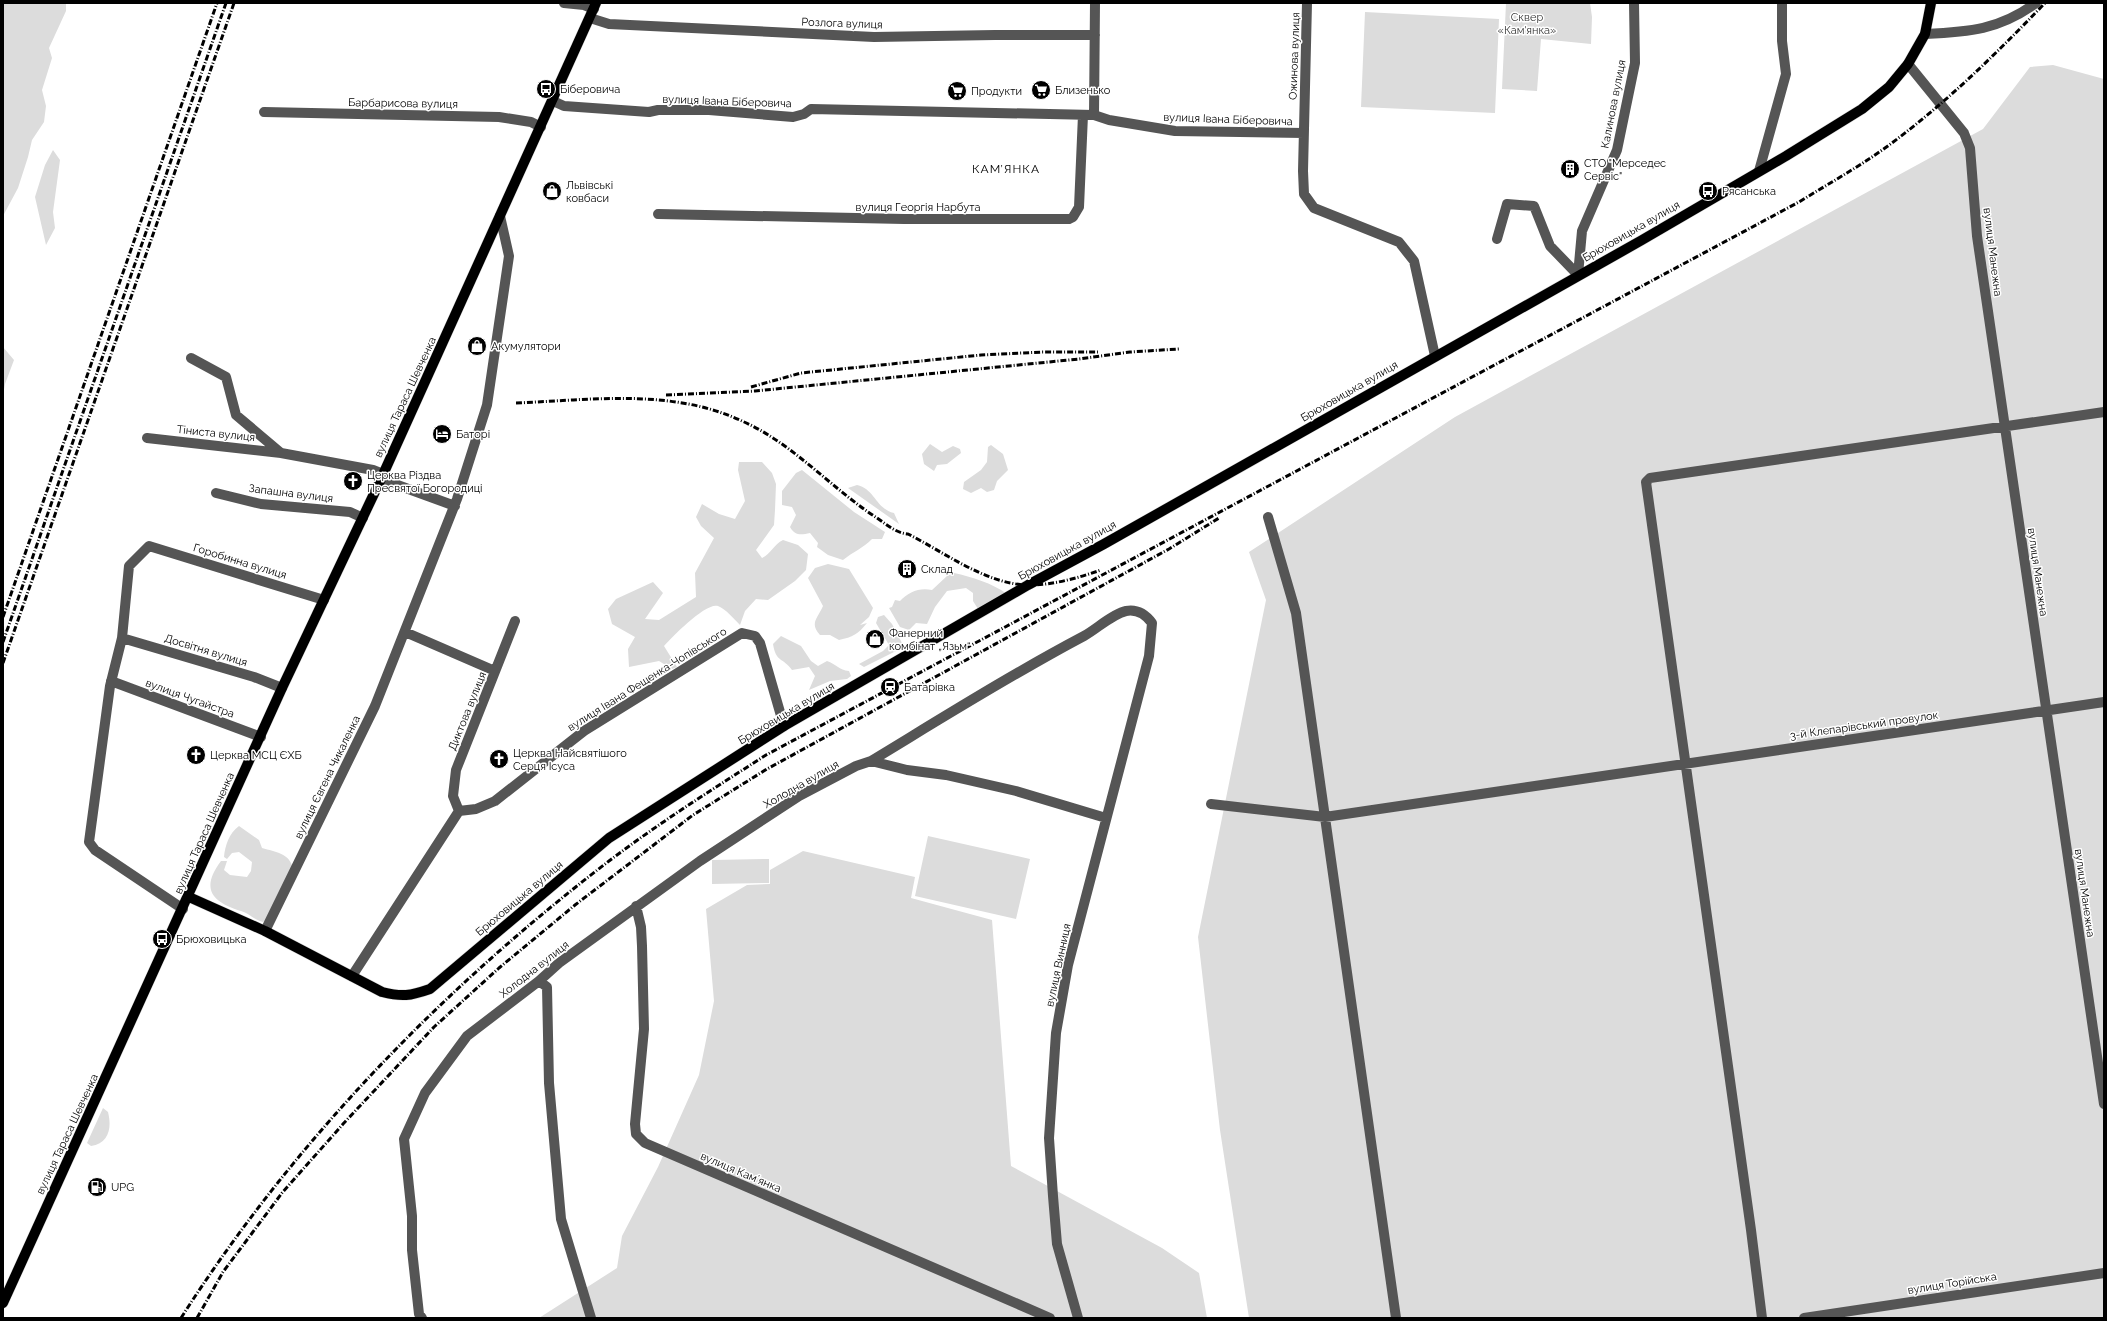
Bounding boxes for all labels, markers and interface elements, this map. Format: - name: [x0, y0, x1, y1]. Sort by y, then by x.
- park label: Сквер «Кам'янка»: [1498, 11, 1556, 37]
- street label: Ожинова вулиця: [1286, 12, 1303, 100]
- street label: Розлога вулиця: [801, 16, 883, 31]
- street label: Калинова вулиця: [1599, 59, 1628, 150]
- bus stop icon: Біберовича: [535, 78, 557, 100]
- supermarket icon: Близенько: [1030, 79, 1052, 101]
- supermarket icon: Продукти: [946, 80, 968, 102]
- place label: Біберовича: [560, 83, 620, 96]
- place label: Близенько: [1055, 84, 1111, 97]
- place label: Продукти: [971, 85, 1022, 98]
- street label: вулиця Івана Біберовича: [662, 93, 792, 110]
- street label: Барбарисова вулиця: [348, 96, 458, 111]
- street label: вулиця Івана Біберовича: [1163, 111, 1293, 128]
- place label: СТО "Мерседес Сервіс": [1584, 157, 1666, 183]
- building icon: СТО "Мерседес Сервіс": [1559, 158, 1581, 180]
- district label: КАМ’ЯНКА: [972, 162, 1040, 176]
- place label: Львівські ковбаси: [566, 179, 613, 205]
- shop icon: Львівські ковбаси: [541, 180, 563, 202]
- bus stop icon: Рясанська: [1697, 180, 1719, 202]
- place label: Рясанська: [1722, 185, 1776, 198]
- street label: Брюховицька вулиця: [1580, 198, 1682, 265]
- street label: вулиця Георгія Нарбута: [856, 201, 980, 214]
- street label: вулиця Манежна: [1981, 207, 2004, 297]
- street label: вулиця Тараса Шевченка: [372, 335, 439, 460]
- shop icon: Акумулятори: [466, 335, 488, 357]
- place label: Акумулятори: [491, 340, 561, 353]
- street label: Брюховицька вулиця: [1298, 358, 1400, 425]
- street label: Тіниста вулиця: [176, 423, 256, 444]
- hotel icon: Баторі: [431, 423, 453, 445]
- place label: Баторі: [456, 428, 490, 441]
- place label: Церква Різдва Пресвятої Богородиці: [367, 469, 482, 495]
- church icon: Церква Різдва Пресвятої Богородиці: [342, 470, 364, 492]
- street label: Запашна вулиця: [248, 482, 334, 505]
- street label: Брюховицька вулиця: [1016, 518, 1118, 583]
- street label: вулиця Манежна: [2025, 527, 2050, 617]
- street label: Горобинна вулиця: [192, 541, 288, 582]
- building icon: Склад: [896, 558, 918, 580]
- place label: Склад: [921, 563, 954, 576]
- street label: вулиця Івана Фещенка-Чопівського: [565, 625, 730, 734]
- place label: Фанерний комбінат „Язьм“: [889, 627, 971, 653]
- shop icon: Фанерний комбінат „Язьм“: [864, 628, 886, 650]
- street label: Досвітня вулиця: [163, 632, 249, 669]
- street label: Диктова вулиця: [446, 670, 489, 752]
- street label: вулиця Чугайстра: [144, 676, 236, 721]
- station icon: Батарівка: [879, 676, 901, 698]
- street label: Брюховицька вулиця: [736, 680, 837, 747]
- place label: Батарівка: [904, 681, 955, 694]
- street label: 3-й Клепарівський провулок: [1789, 709, 1939, 742]
- street label: вулиця Євгена Чикаленка: [292, 713, 363, 841]
- church icon: Церква МСЦ ЄХБ: [185, 744, 207, 766]
- place label: Церква Найсвятішого Серця Ісуса: [513, 747, 627, 773]
- church icon: Церква Найсвятішого Серця Ісуса: [488, 748, 510, 770]
- place label: Церква МСЦ ЄХБ: [210, 749, 302, 762]
- street label: Холодна вулиця: [761, 758, 841, 811]
- street label: вулиця Тараса Шевченка: [172, 771, 237, 896]
- street label: вулиця Манежна: [2072, 848, 2097, 938]
- street label: Брюховицька вулиця: [473, 858, 566, 939]
- street label: вулиця Винниця: [1043, 922, 1074, 1008]
- bus stop icon: Брюховицька: [151, 928, 173, 950]
- place label: Брюховицька: [176, 933, 246, 946]
- street label: Холодна вулиця: [497, 938, 572, 1001]
- street label: вулиця Тараса Шевченка: [34, 1072, 101, 1197]
- street label: вулиця Камʼянка: [698, 1150, 783, 1195]
- fuel station icon: UPG: [86, 1176, 108, 1198]
- place label: UPG: [111, 1181, 134, 1194]
- street label: вулиця Торійська: [1907, 1270, 1998, 1297]

